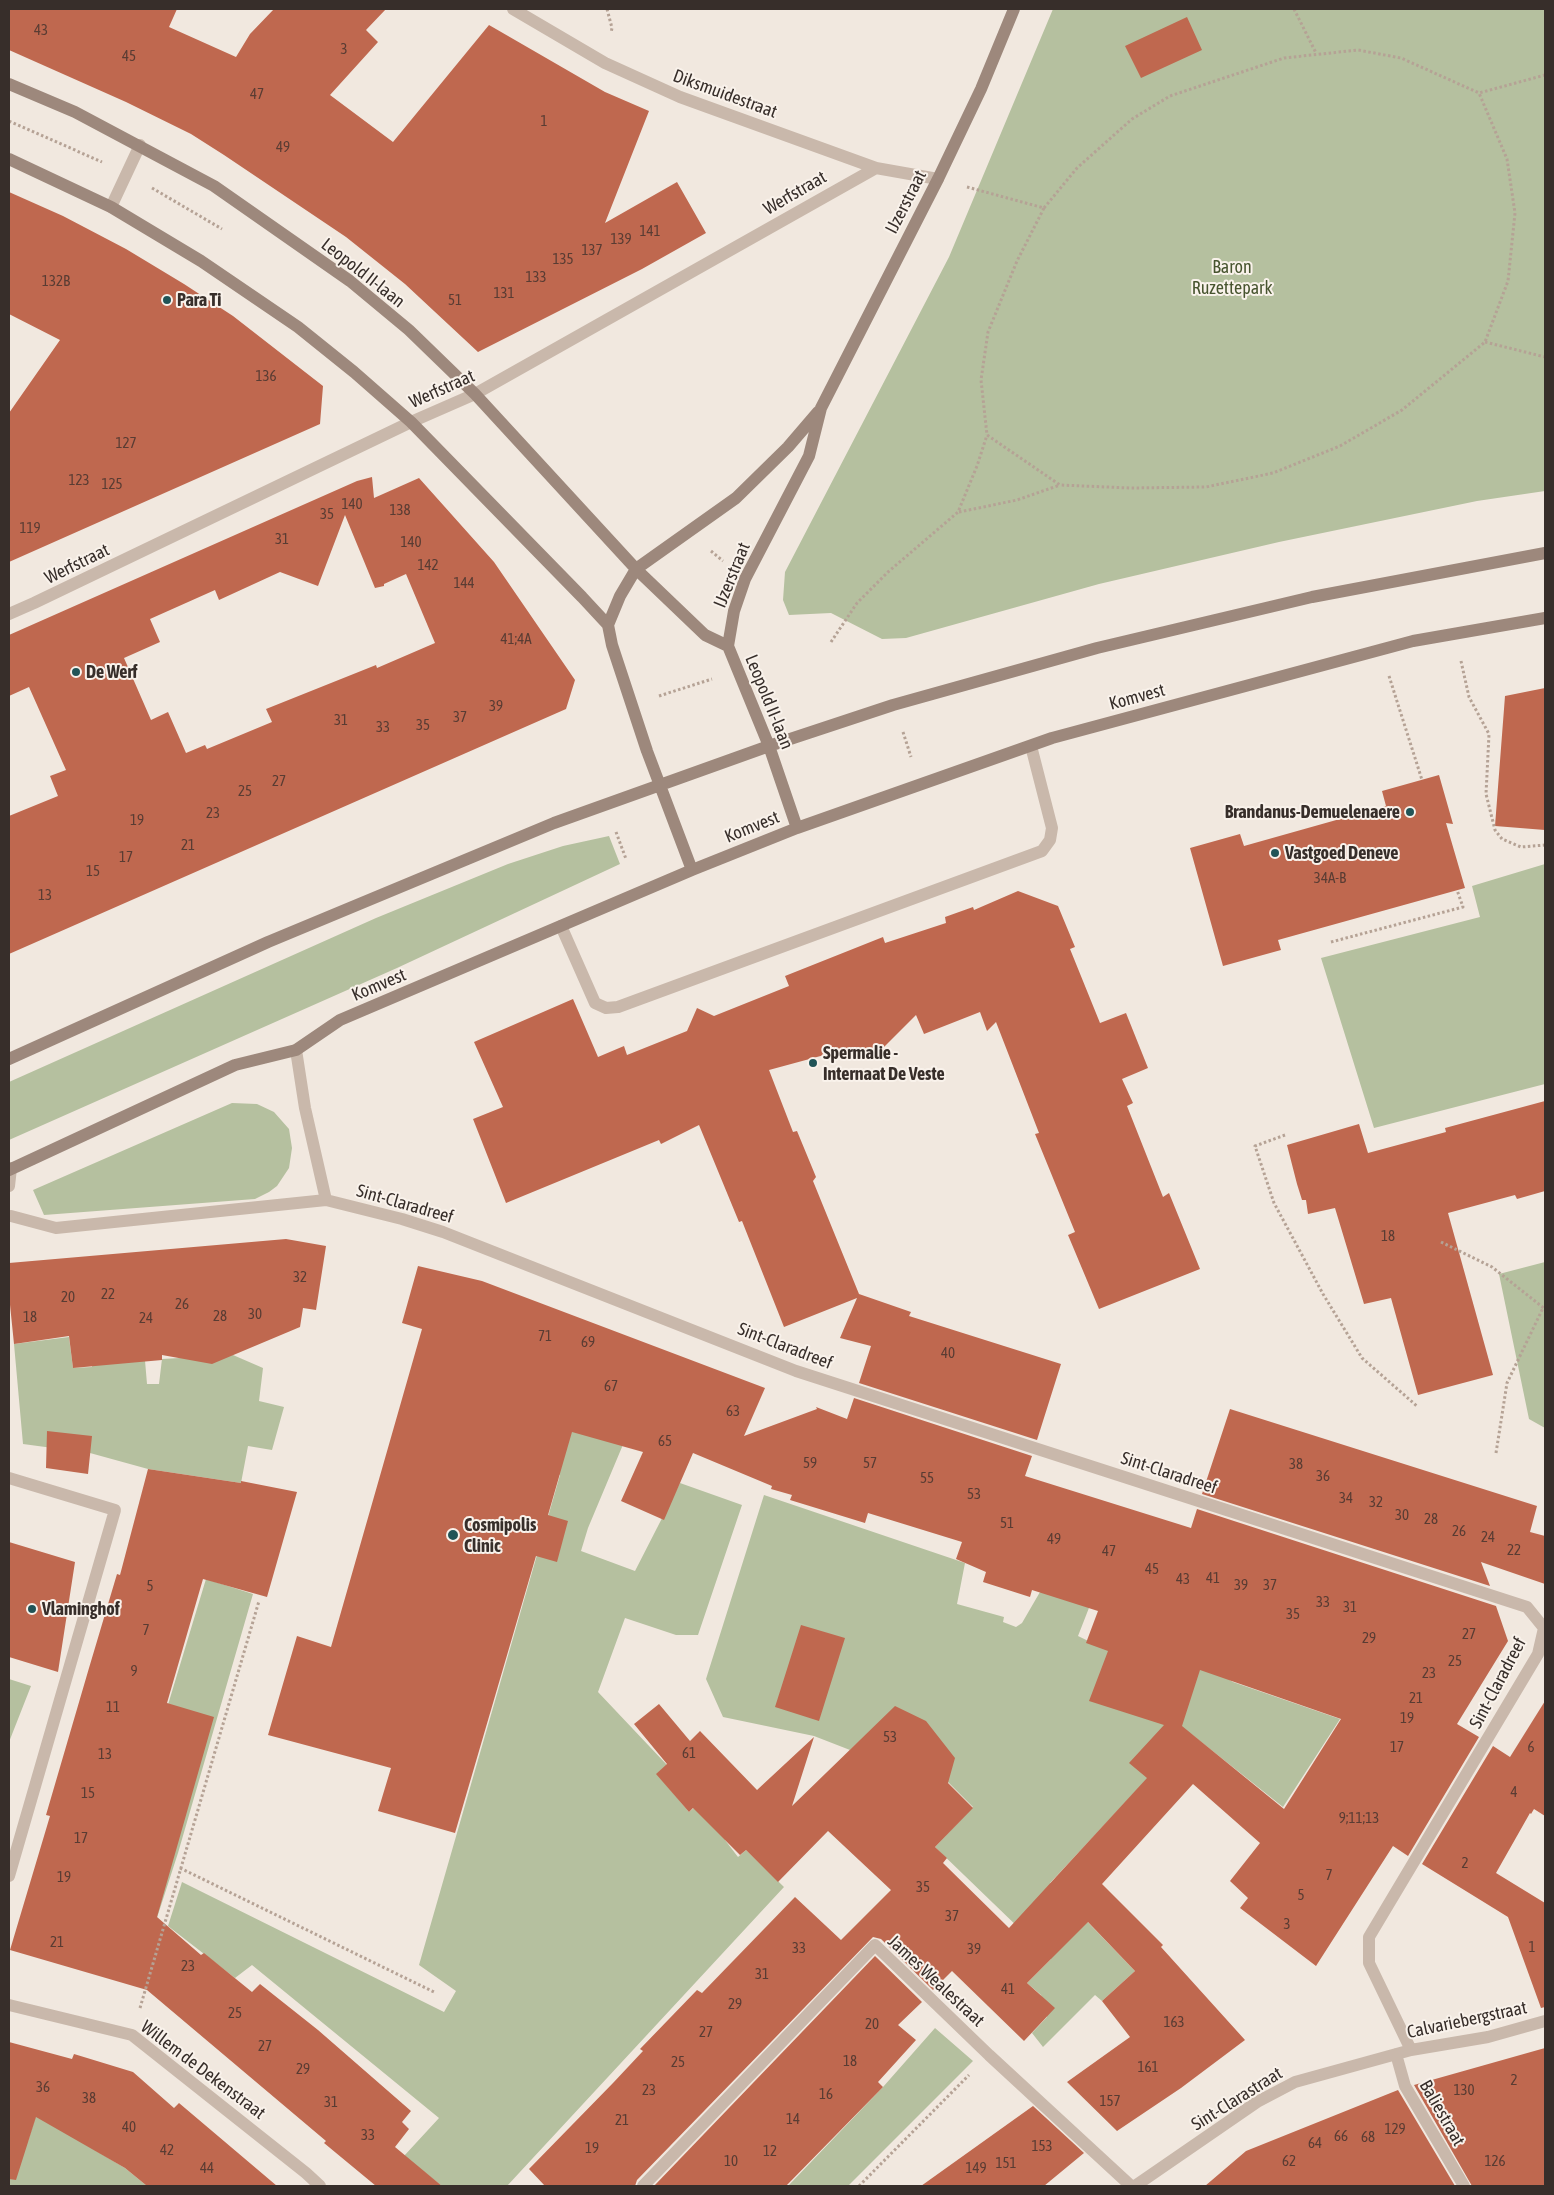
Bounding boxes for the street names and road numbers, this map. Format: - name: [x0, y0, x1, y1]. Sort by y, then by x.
- street label: Diksmuidestraat: [670, 65, 780, 123]
- street label: Werfstraat: [760, 166, 830, 220]
- street label: IJzerstraat: [881, 167, 931, 237]
- street label: Leopold II-laan: [317, 234, 409, 312]
- street label: Werfstraat: [406, 365, 478, 413]
- street label: Werfstraat: [41, 539, 113, 589]
- street label: IJzerstraat: [709, 539, 755, 611]
- street label: Leopold II-laan: [740, 652, 798, 752]
- street label: Komvest: [1107, 679, 1167, 715]
- street label: Komvest: [722, 806, 782, 848]
- street label: Komvest: [349, 964, 409, 1006]
- street label: Sint-Claradreef: [354, 1180, 456, 1228]
- street label: Sint-Claradreef: [735, 1318, 835, 1374]
- street label: Sint-Claradreef: [1118, 1447, 1220, 1499]
- street label: Sint-Claradreef: [1465, 1634, 1531, 1732]
- street label: James Wealestraat: [883, 1931, 989, 2031]
- street label: Calvariebergstraat: [1405, 1997, 1529, 2043]
- street label: Willem de Dekenstraat: [136, 2016, 270, 2124]
- street label: Sint-Clarastraat: [1188, 2063, 1286, 2135]
- street label: Baliestraat: [1415, 2076, 1469, 2150]

